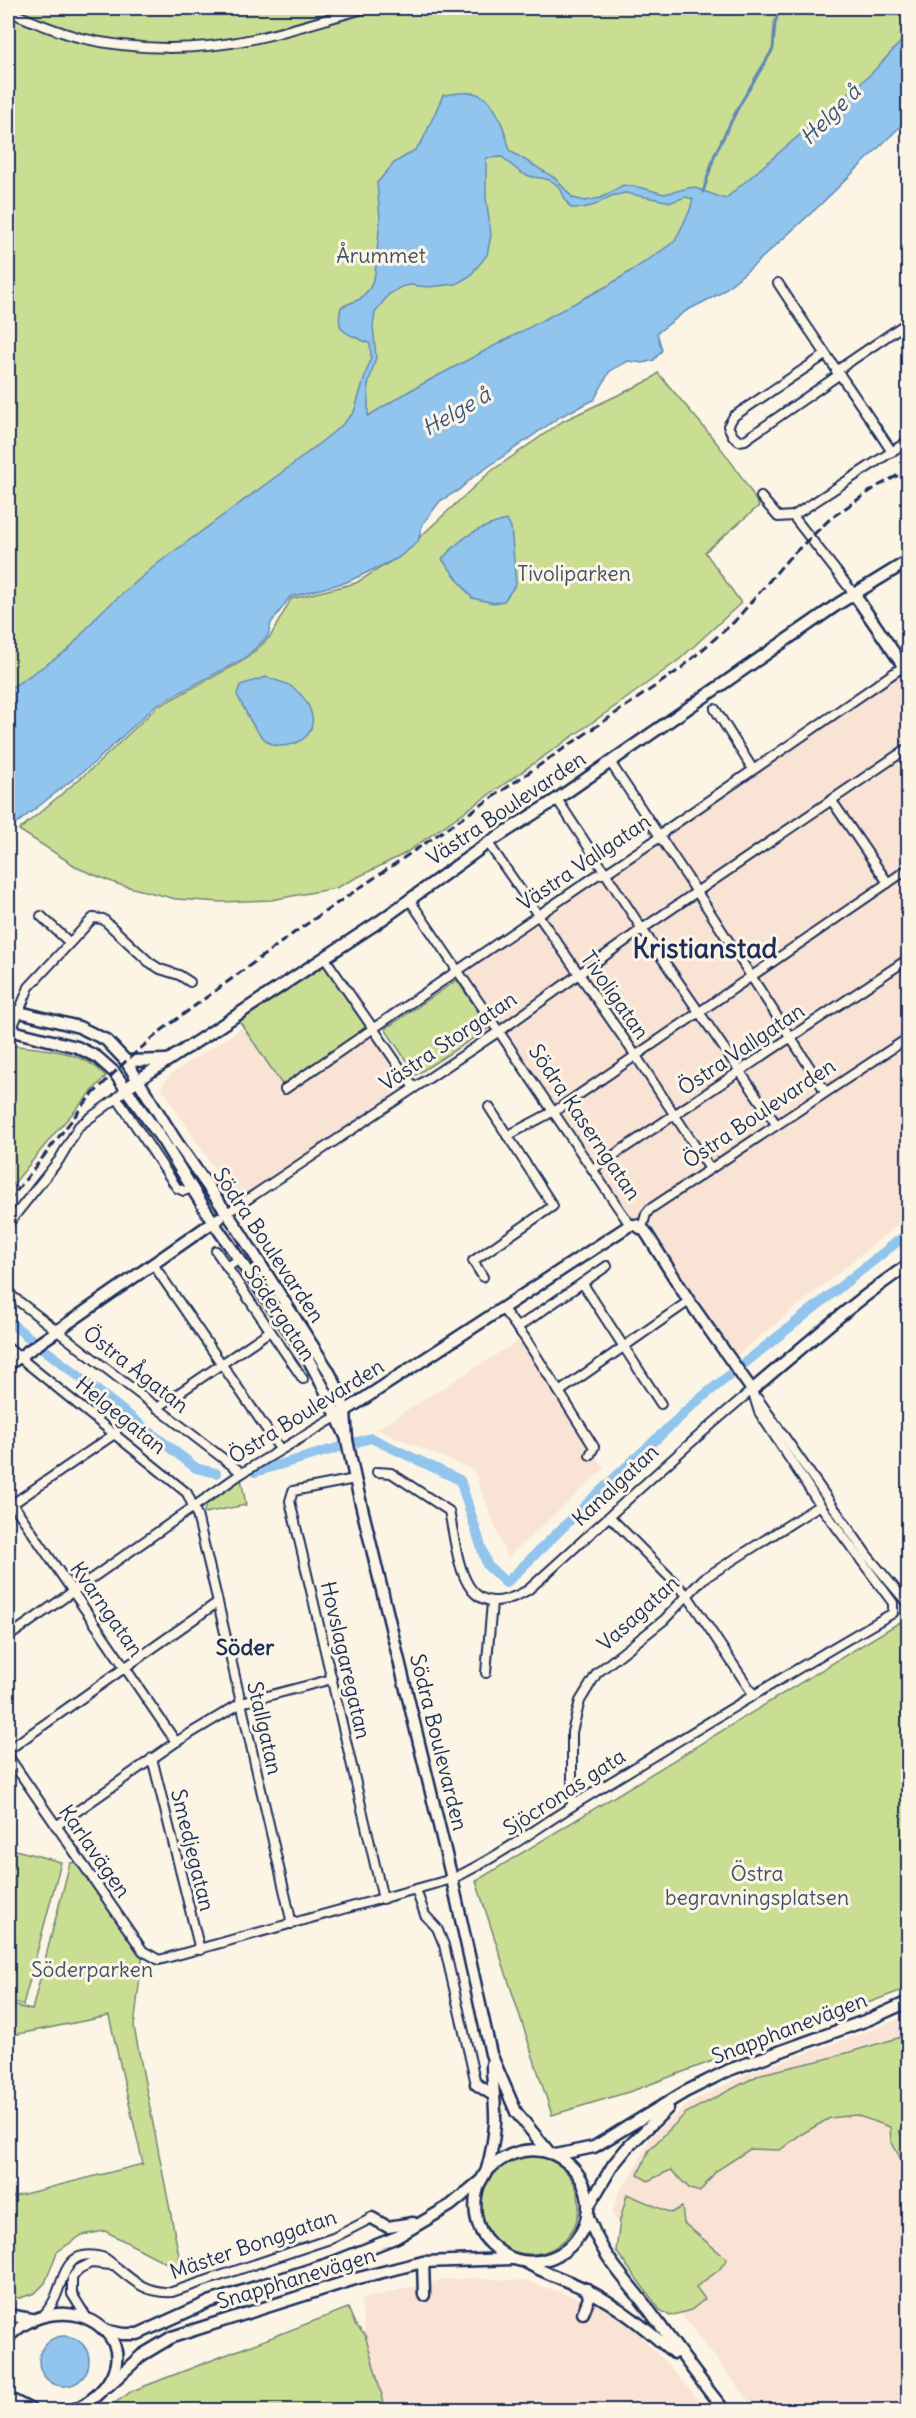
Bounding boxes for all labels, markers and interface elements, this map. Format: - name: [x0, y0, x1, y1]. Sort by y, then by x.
- water label: Helge å: [794, 77, 867, 150]
- park label: Årummet: [336, 242, 426, 269]
- water label: Helge å: [417, 380, 496, 442]
- park label: Tivoliparken: [517, 560, 631, 587]
- street label: Västra Boulevarden: [421, 745, 591, 871]
- street label: Västra Vallgatan: [512, 808, 656, 916]
- district label: Kristianstad: [633, 931, 778, 965]
- street label: Tivoligatan: [575, 945, 655, 1045]
- street label: Västra Storgatan: [374, 985, 522, 1097]
- street label: Östra Vallgatan: [673, 997, 809, 1101]
- street label: Södra Kaserngatan: [523, 1039, 647, 1205]
- street label: Östra Boulevarden: [678, 1052, 840, 1174]
- street label: Södra Boulevarden: [207, 1162, 331, 1328]
- street label: Södergatan: [238, 1260, 322, 1366]
- street label: Östra Ågatan: [78, 1319, 194, 1419]
- street label: Östra Boulevarden: [223, 1352, 389, 1470]
- street label: Helgegatan: [70, 1370, 172, 1460]
- street label: Kanalgatan: [566, 1438, 664, 1532]
- street label: Kvarngatan: [64, 1556, 150, 1662]
- street label: Vasagatan: [592, 1569, 684, 1657]
- street label: Hovslagaregatan: [315, 1578, 377, 1742]
- district label: Söder: [216, 1633, 275, 1661]
- street label: Södra Boulevarden: [404, 1651, 474, 1833]
- street label: Stallgatan: [241, 1679, 289, 1777]
- street label: Sjöcronas gata: [498, 1742, 630, 1842]
- street label: Smedjegatan: [165, 1786, 221, 1914]
- street label: Karlavägen: [53, 1799, 137, 1903]
- park label: Östra begravningsplatsen: [665, 1860, 849, 1911]
- park label: Söderparken: [31, 1956, 153, 1983]
- street label: Snapphanevägen: [707, 1986, 871, 2070]
- street label: Mäster Bonggatan: [166, 2203, 340, 2285]
- street label: Snapphanevägen: [213, 2241, 379, 2315]

